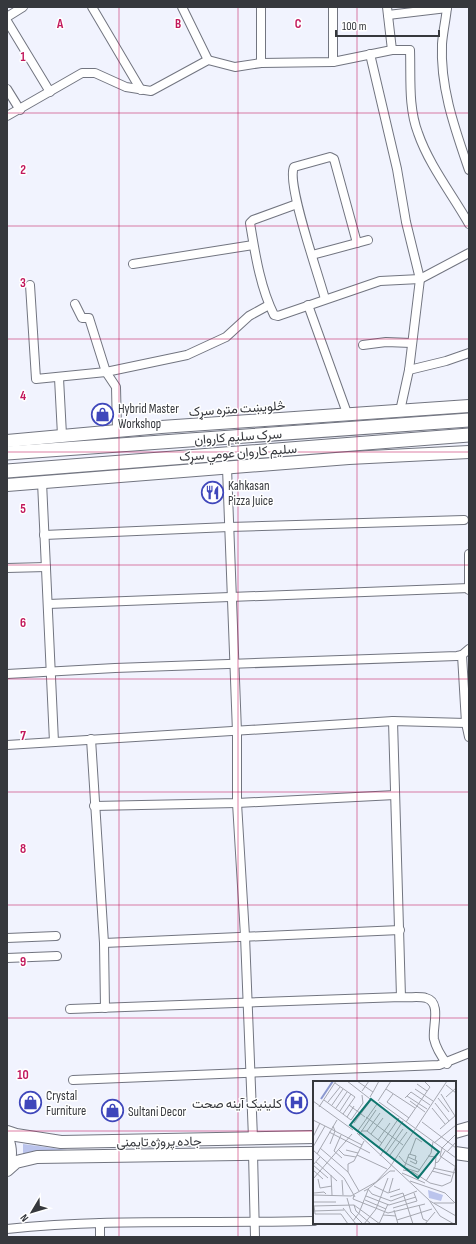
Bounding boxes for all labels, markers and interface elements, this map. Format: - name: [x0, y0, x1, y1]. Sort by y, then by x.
- scale bar: [336, 12, 439, 38]
- text: A: [56, 16, 64, 32]
- text: B: [175, 16, 181, 32]
- text: C: [295, 16, 302, 32]
- text: 100 m: [342, 19, 367, 34]
- text: 1: [20, 49, 26, 65]
- text: 2: [20, 162, 26, 178]
- text: 3: [20, 275, 26, 291]
- text: 4: [20, 388, 26, 404]
- street label: څلویښت متره سړک: [188, 398, 286, 421]
- place label: Hybrid Master Workshop: [118, 401, 179, 432]
- shop icon: Hybrid Master Workshop: [89, 402, 115, 428]
- street label: سرک سلیم کاروان: [194, 426, 282, 448]
- street label: سلیم کاروان عومي سړک: [179, 441, 298, 467]
- place label: Kahkasan Pizza Juice: [228, 478, 273, 509]
- restaurant icon: Kahkasan Pizza Juice: [200, 479, 226, 505]
- text: 5: [20, 501, 26, 517]
- text: 6: [20, 615, 26, 631]
- text: 7: [20, 728, 26, 744]
- text: 8: [20, 841, 26, 857]
- text: 9: [20, 954, 26, 970]
- text: 10: [17, 1067, 29, 1083]
- inset map: [313, 1081, 456, 1224]
- place label: Crystal Furniture: [46, 1088, 86, 1119]
- shop icon: Crystal Furniture: [17, 1089, 43, 1115]
- hospital icon: کلینیک آینه صحت: [284, 1090, 310, 1116]
- place label: کلینیک آینه صحت: [192, 1096, 282, 1112]
- shop icon: Sultani Decor: [100, 1098, 126, 1124]
- place label: Sultani Decor: [128, 1104, 187, 1120]
- street label: جاده پروژه تایمنی: [116, 1133, 202, 1152]
- north arrow: [12, 1192, 52, 1232]
- text: N: [18, 1211, 31, 1224]

